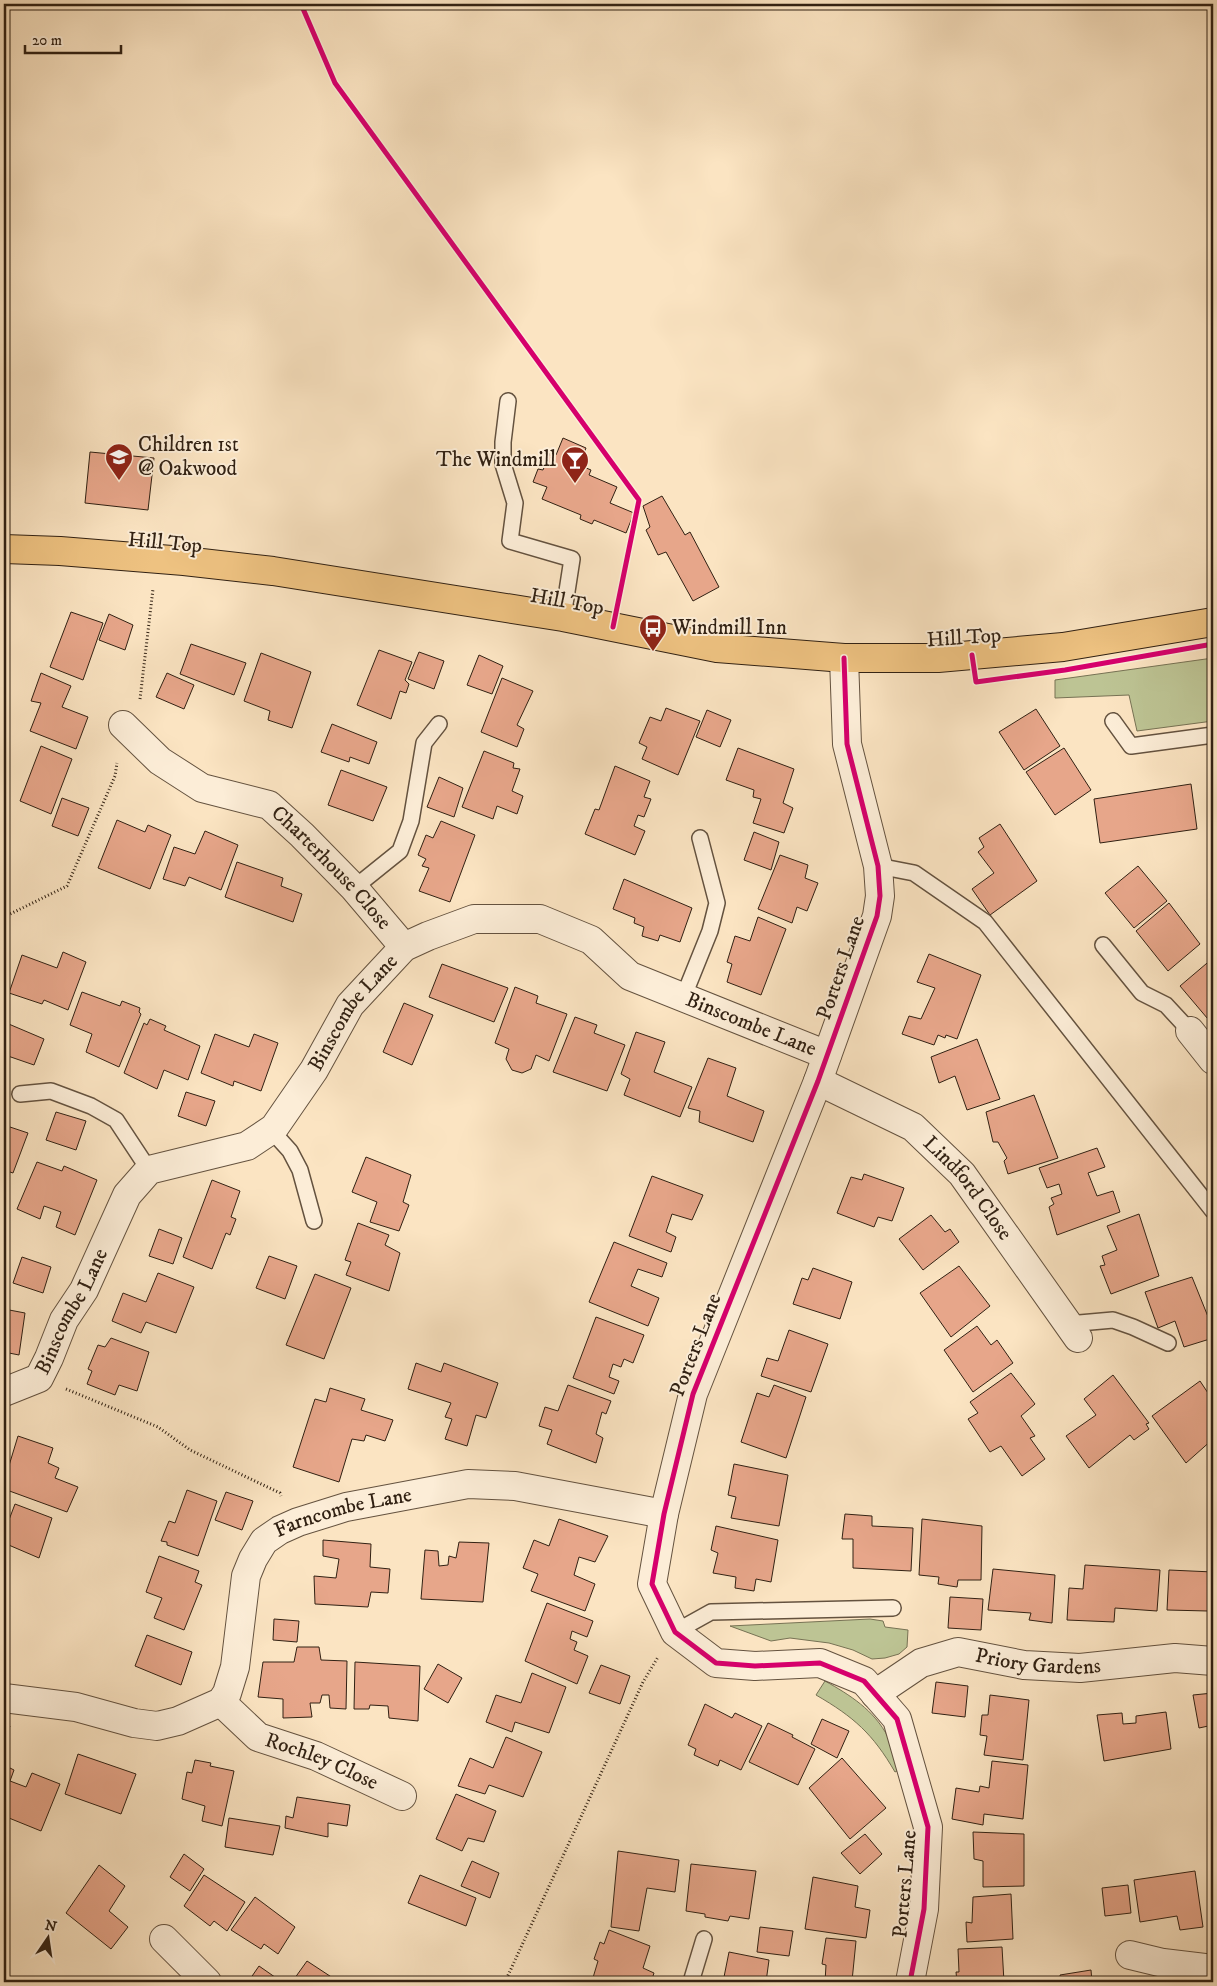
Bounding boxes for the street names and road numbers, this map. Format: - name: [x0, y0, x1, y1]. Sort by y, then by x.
- street label: Hill Top: [127, 527, 203, 559]
- street label: Hill Top: [528, 583, 606, 621]
- street label: Hill Top: [926, 622, 1002, 654]
- street label: Charterhouse Close: [265, 800, 397, 935]
- street label: Porters Lane: [811, 912, 871, 1023]
- street label: Binscombe Lane: [303, 949, 404, 1076]
- street label: Binscombe Lane: [682, 987, 820, 1062]
- street label: Lindford Close: [917, 1131, 1018, 1246]
- street label: Binscombe Lane: [30, 1244, 114, 1379]
- street label: Porters Lane: [664, 1290, 728, 1400]
- street label: Farncombe Lane: [270, 1482, 414, 1544]
- street label: Priory Gardens: [973, 1643, 1102, 1681]
- street label: Rochley Close: [262, 1727, 382, 1796]
- street label: Porters Lane: [887, 1829, 923, 1939]

